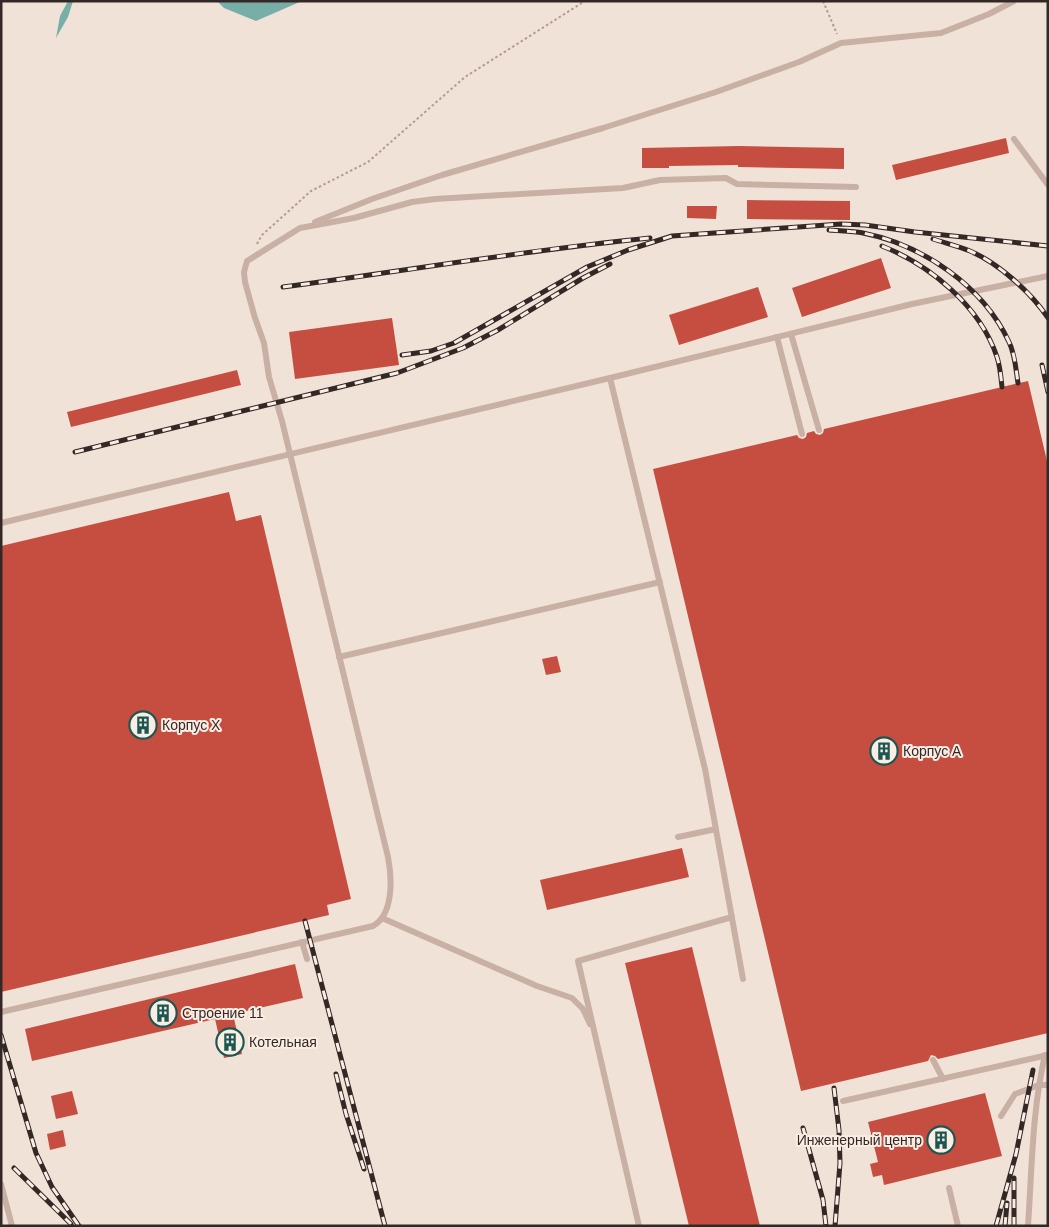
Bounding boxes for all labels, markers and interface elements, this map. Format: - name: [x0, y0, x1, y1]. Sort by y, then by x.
- building icon: Корпус Х: [128, 710, 158, 740]
- place label: Корпус Х: [162, 717, 221, 733]
- building icon: Корпус А: [869, 736, 899, 766]
- place label: Корпус А: [903, 743, 962, 759]
- building icon: Строение 11: [148, 998, 178, 1028]
- place label: Строение 11: [182, 1005, 264, 1021]
- building icon: Котельная: [215, 1027, 245, 1057]
- place label: Котельная: [249, 1034, 317, 1050]
- building icon: Инженерный центр: [926, 1125, 956, 1155]
- place label: Инженерный центр: [797, 1132, 922, 1148]

